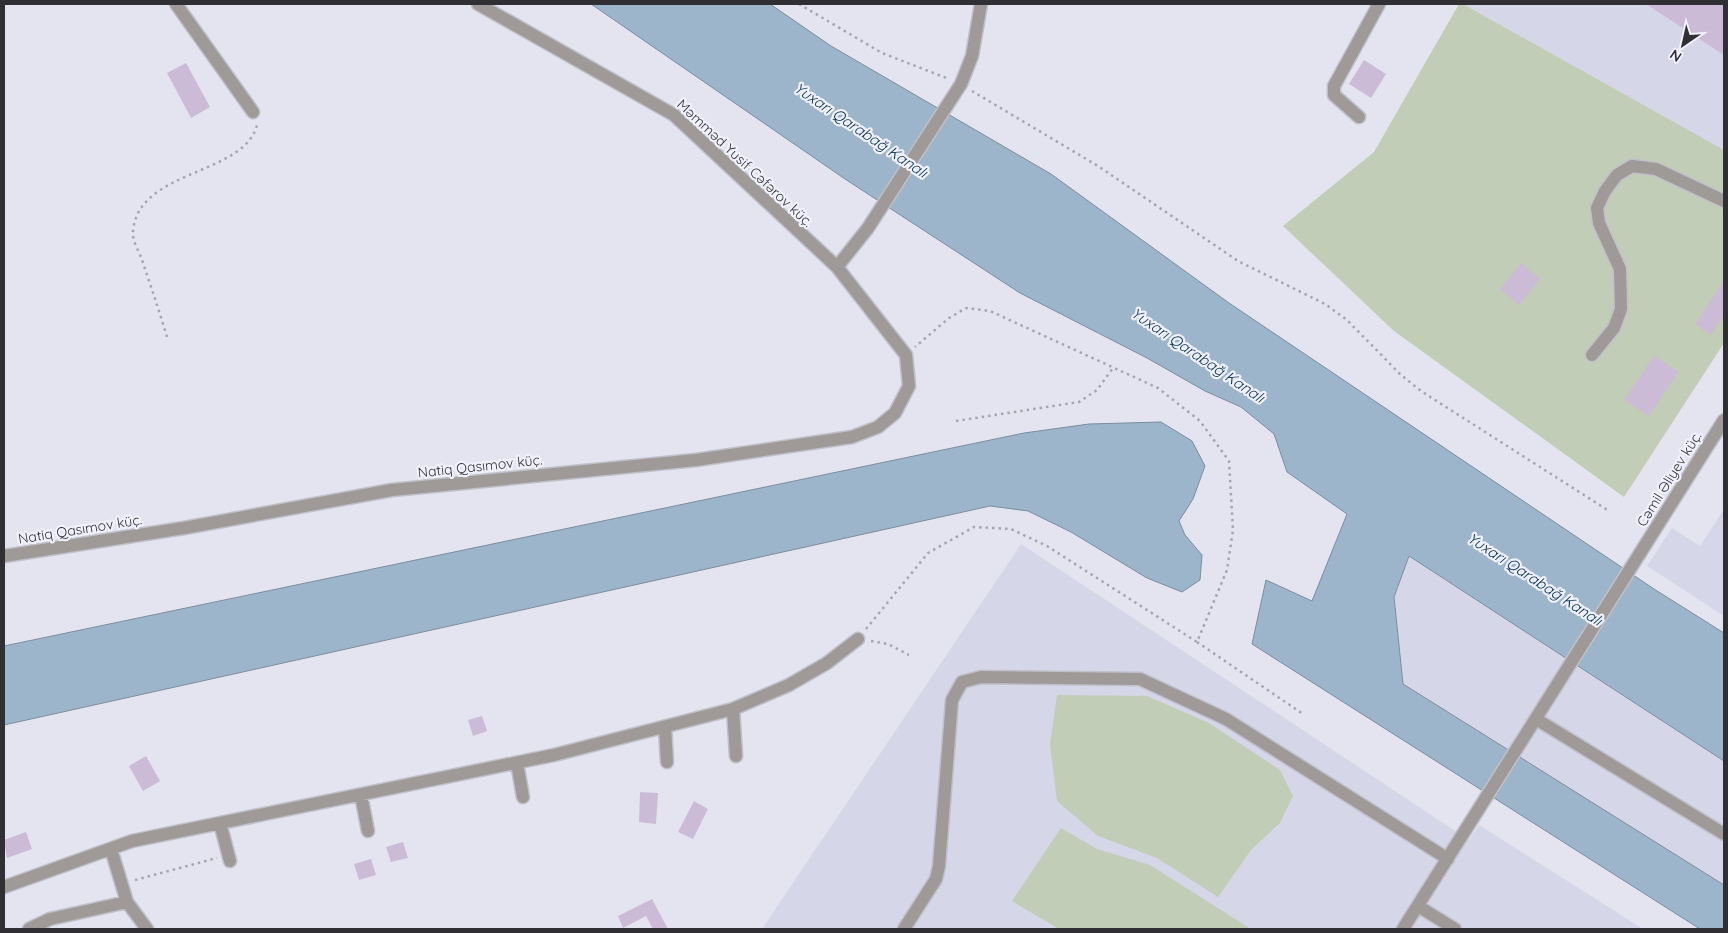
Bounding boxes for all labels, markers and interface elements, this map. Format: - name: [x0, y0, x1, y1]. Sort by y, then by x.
- north arrow: [1658, 20, 1708, 70]
- text: N: [1666, 45, 1685, 66]
- water label: Yuxarı Qarabağ Kanalı: [791, 78, 932, 182]
- street label: Məmməd Yusif Cəfərov küç.: [673, 95, 817, 231]
- water label: Yuxarı Qarabağ Kanalı: [1128, 303, 1269, 407]
- street label: Cəmil Əliyev küç.: [1633, 428, 1705, 530]
- street label: Natiq Qasımov küç.: [417, 451, 543, 481]
- street label: Natiq Qasımov küç.: [17, 510, 143, 548]
- water label: Yuxarı Qarabağ Kanalı: [1464, 528, 1607, 630]

